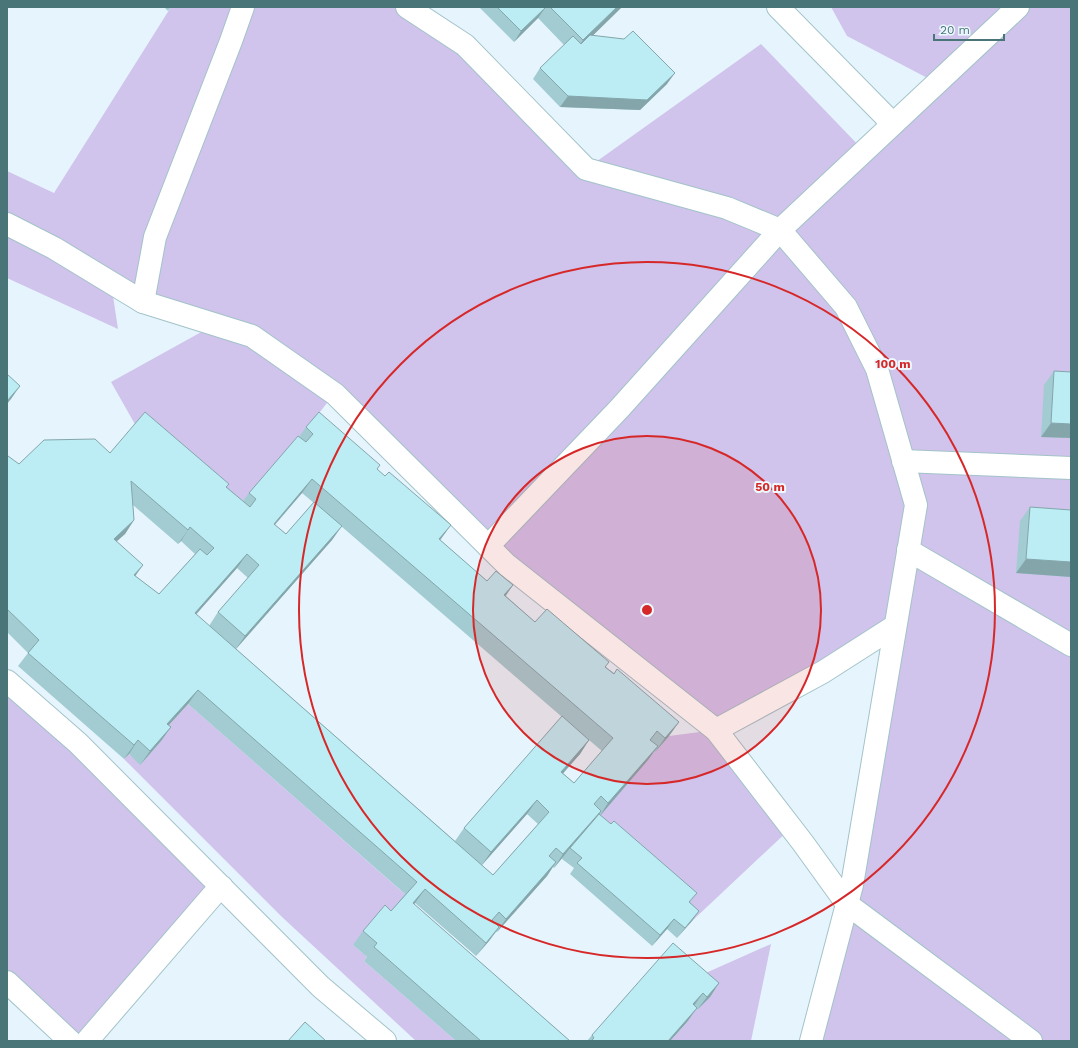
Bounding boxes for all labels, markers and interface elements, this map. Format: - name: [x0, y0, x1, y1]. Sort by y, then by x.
- scale bar: [934, 16, 1004, 42]
- text: 20 m: [940, 23, 970, 37]
- text: 100 m: [875, 357, 911, 371]
- text: 50 m: [755, 480, 785, 494]
- centre of rings: [640, 603, 654, 617]

